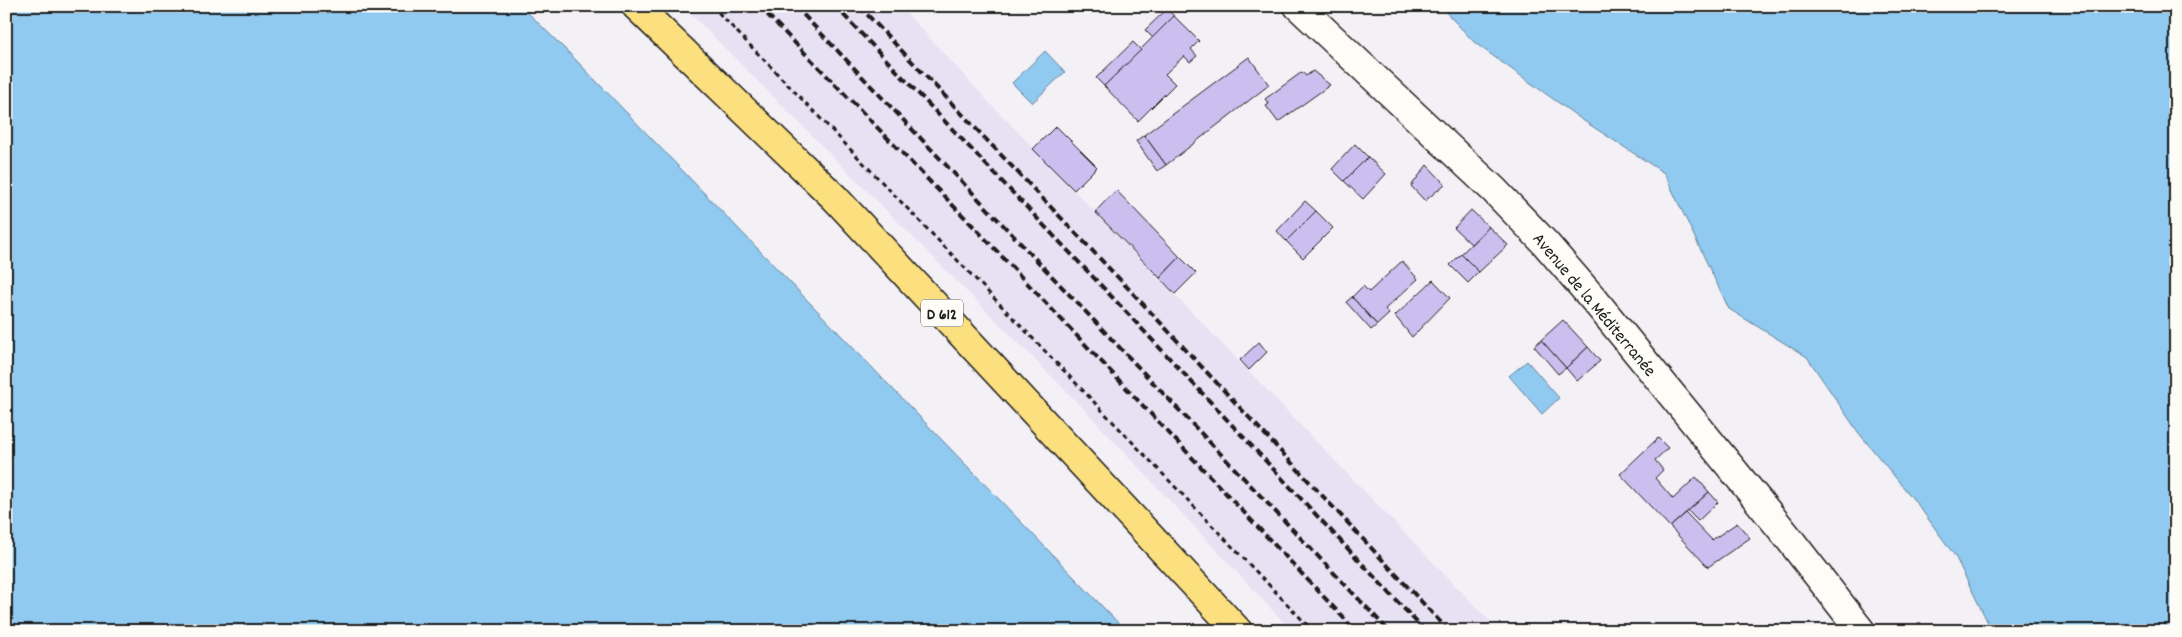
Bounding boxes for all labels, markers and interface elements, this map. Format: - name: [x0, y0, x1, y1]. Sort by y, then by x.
- street label: Avenue de la Méditerranée: [1525, 228, 1661, 383]
- road number: D 612: [921, 300, 963, 326]

